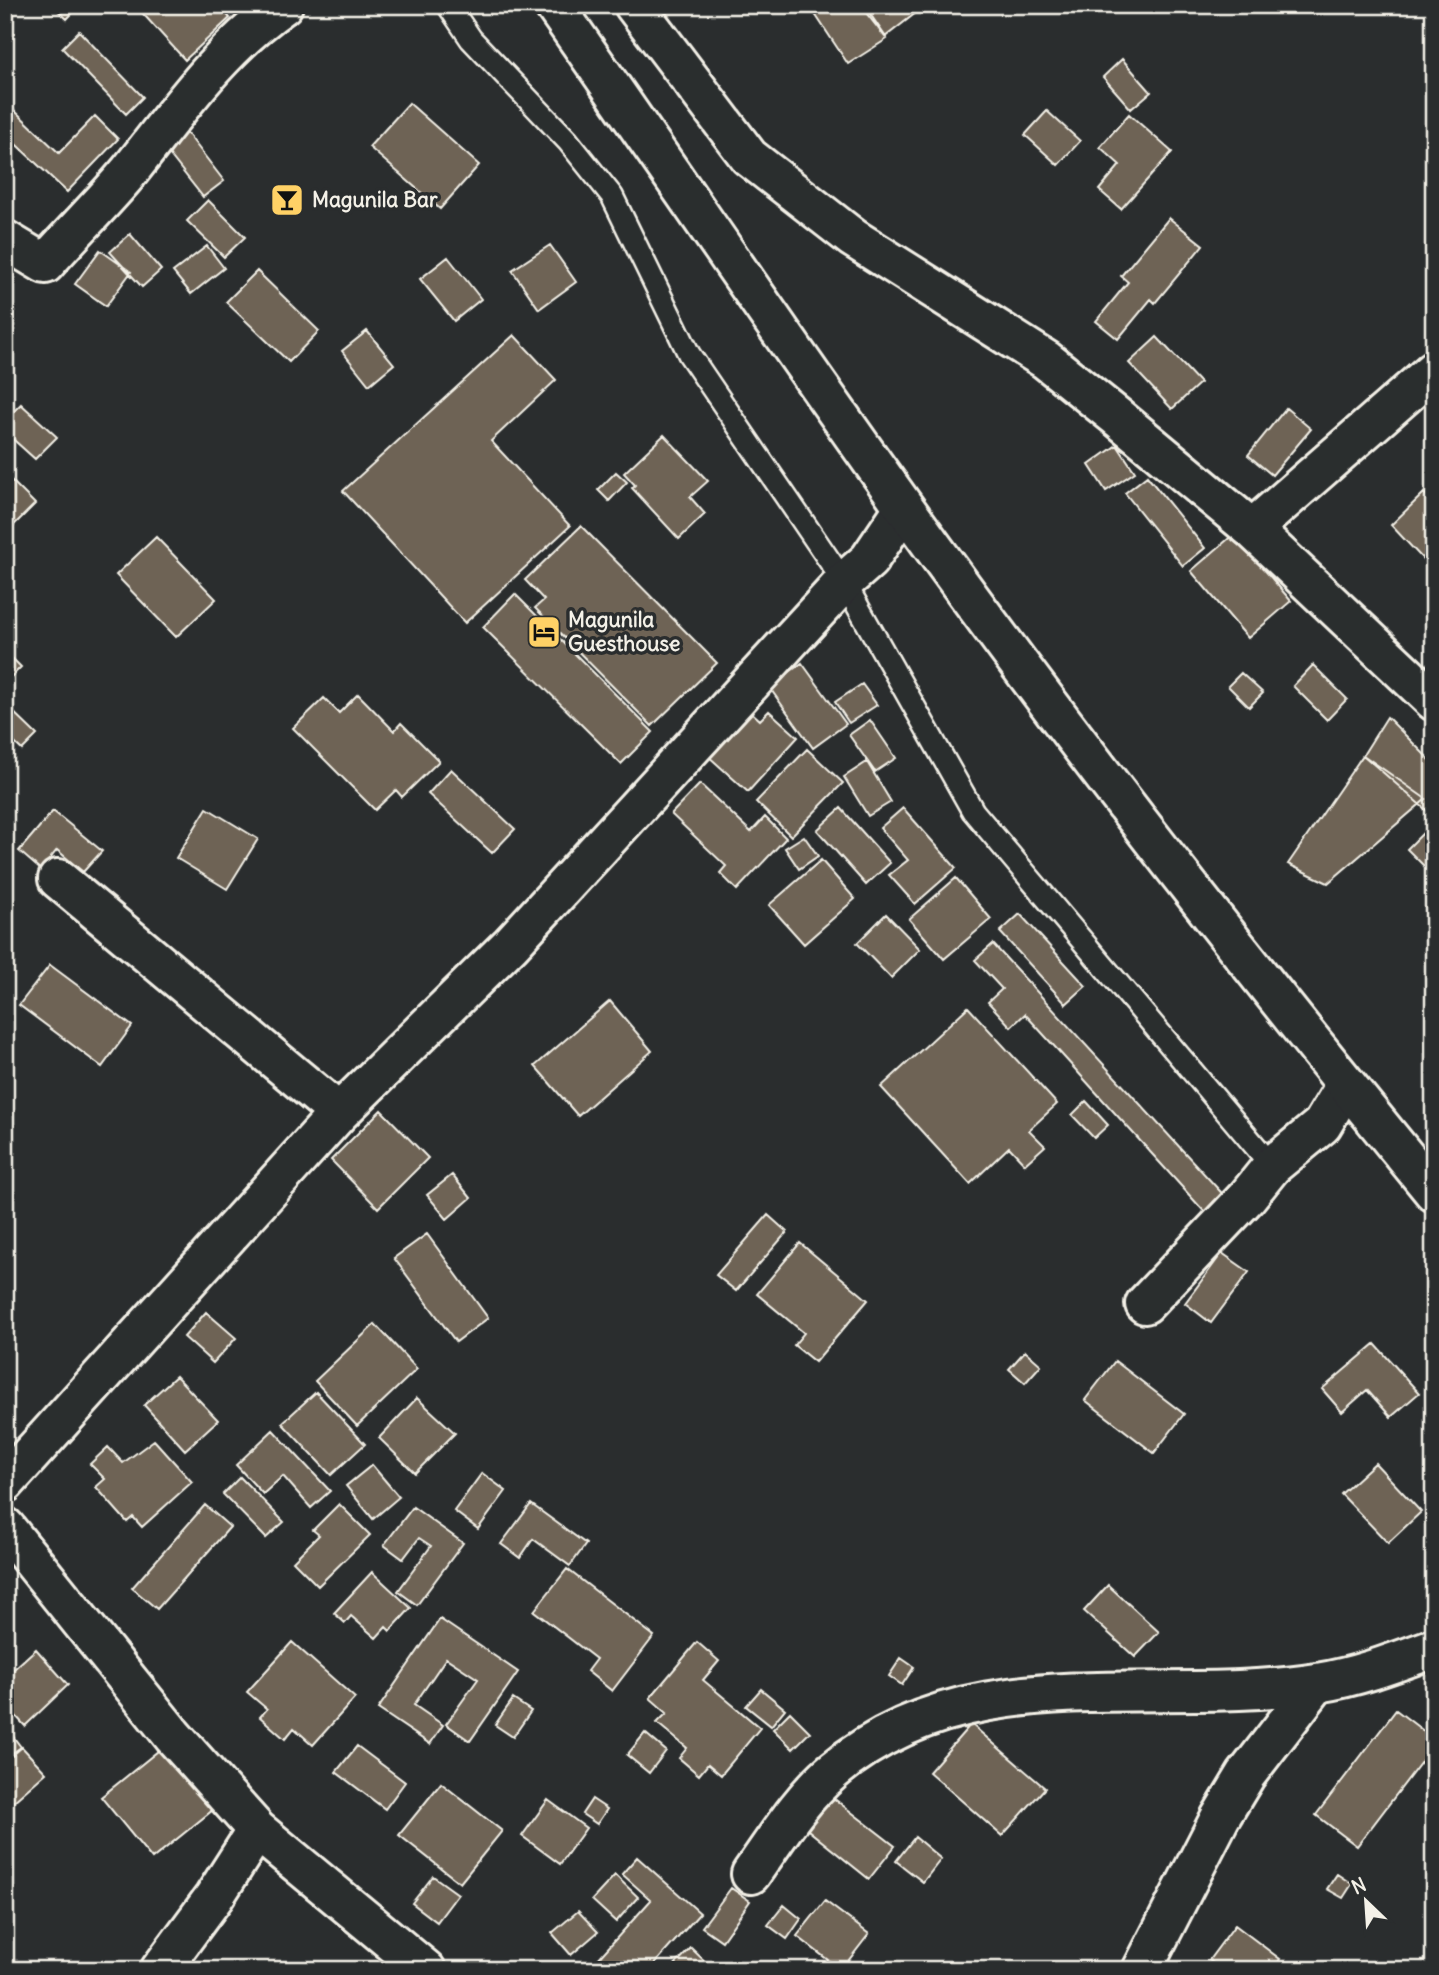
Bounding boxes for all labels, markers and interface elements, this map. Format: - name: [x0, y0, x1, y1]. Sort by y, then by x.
- bar icon: Magunila Bar: [268, 181, 306, 219]
- place label: Magunila Bar: [312, 186, 438, 213]
- place label: Magunila Guesthouse: [568, 606, 680, 657]
- hotel icon: Magunila Guesthouse: [525, 613, 563, 651]
- north arrow: [1330, 1867, 1400, 1937]
- text: N: [1348, 1872, 1370, 1899]

